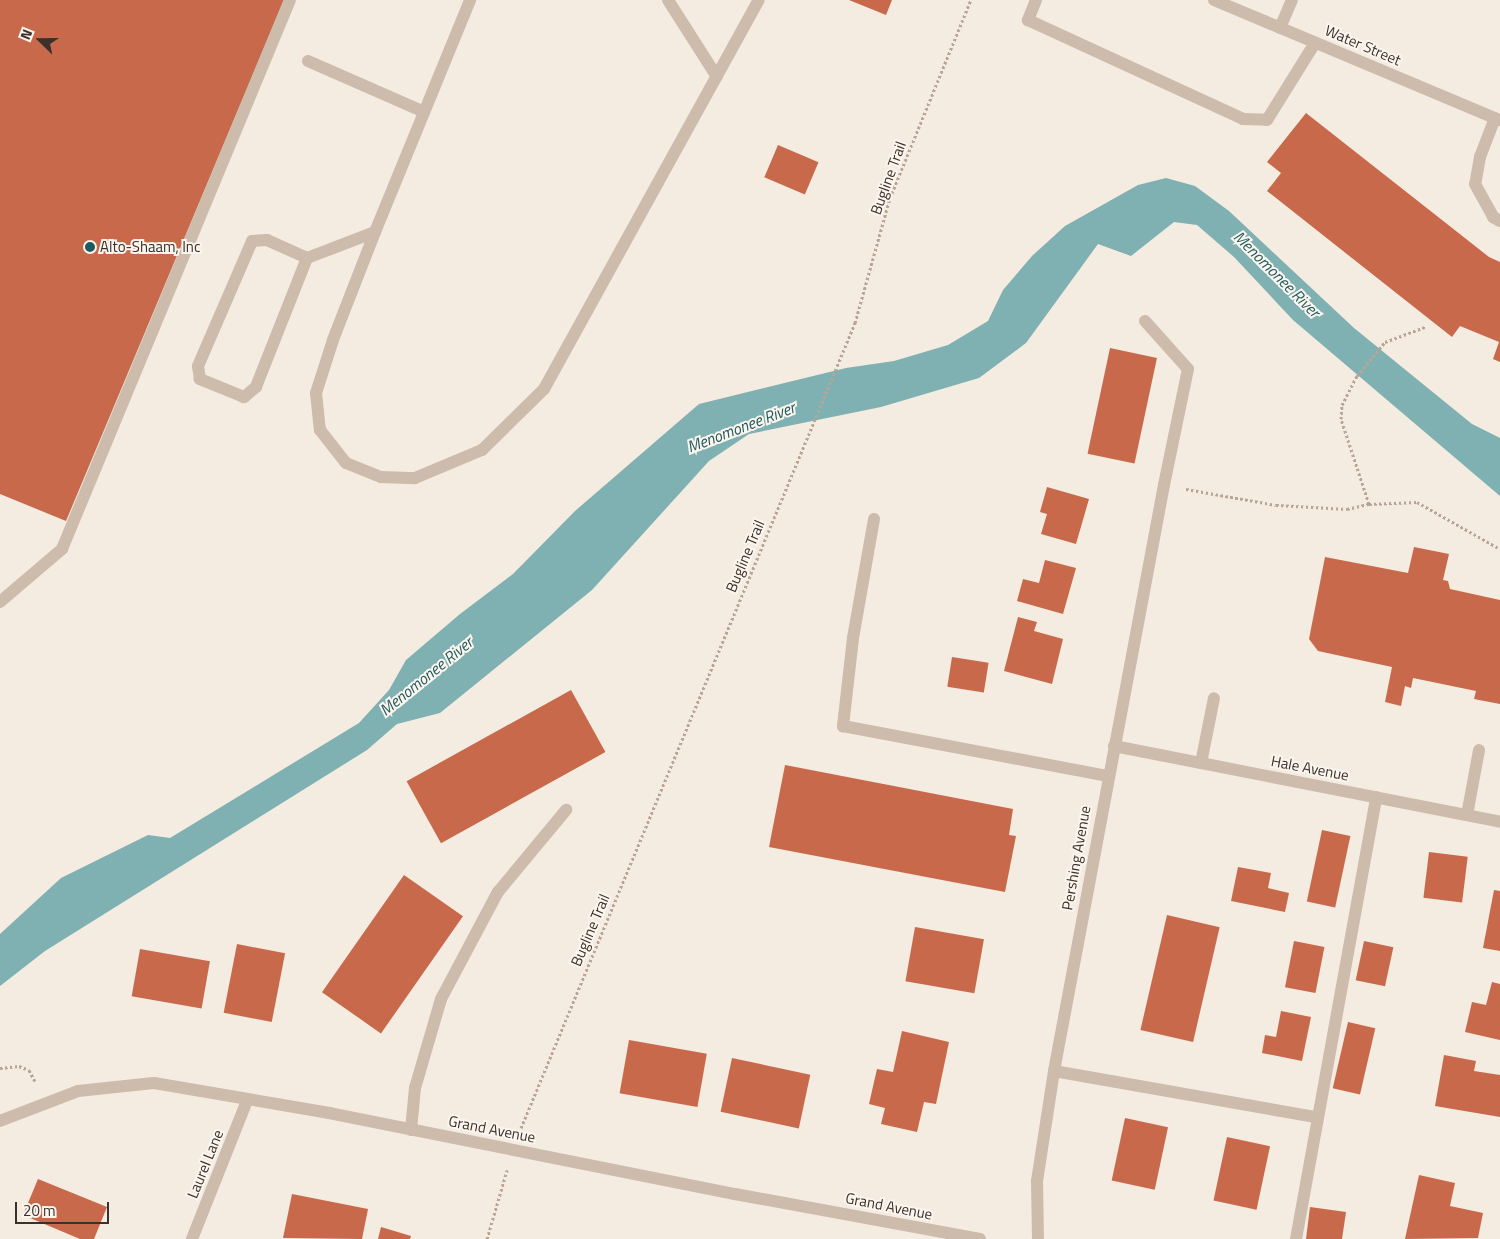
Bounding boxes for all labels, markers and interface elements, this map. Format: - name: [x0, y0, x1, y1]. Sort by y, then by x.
- north arrow: [15, 15, 65, 65]
- street label: Water Street: [1322, 21, 1404, 69]
- text: N: [14, 26, 37, 43]
- street label: Bugline Trail: [866, 139, 910, 217]
- water label: Menomonee River: [1230, 227, 1324, 321]
- place label: Alto-Shaam, Inc: [100, 238, 200, 256]
- marker: Alto-Shaam, Inc: [84, 241, 96, 253]
- water label: Menomonee River: [684, 398, 798, 456]
- street label: Bugline Trail: [722, 517, 768, 595]
- water label: Menomonee River: [376, 633, 476, 719]
- street label: Hale Avenue: [1270, 752, 1350, 784]
- street label: Pershing Avenue: [1058, 804, 1094, 912]
- street label: Bugline Trail: [567, 891, 613, 969]
- street label: Grand Avenue: [447, 1112, 537, 1146]
- street label: Laurel Lane: [183, 1127, 227, 1201]
- street label: Grand Avenue: [844, 1189, 934, 1223]
- scale bar: [18, 1192, 111, 1224]
- text: 20 m: [23, 1199, 56, 1222]

